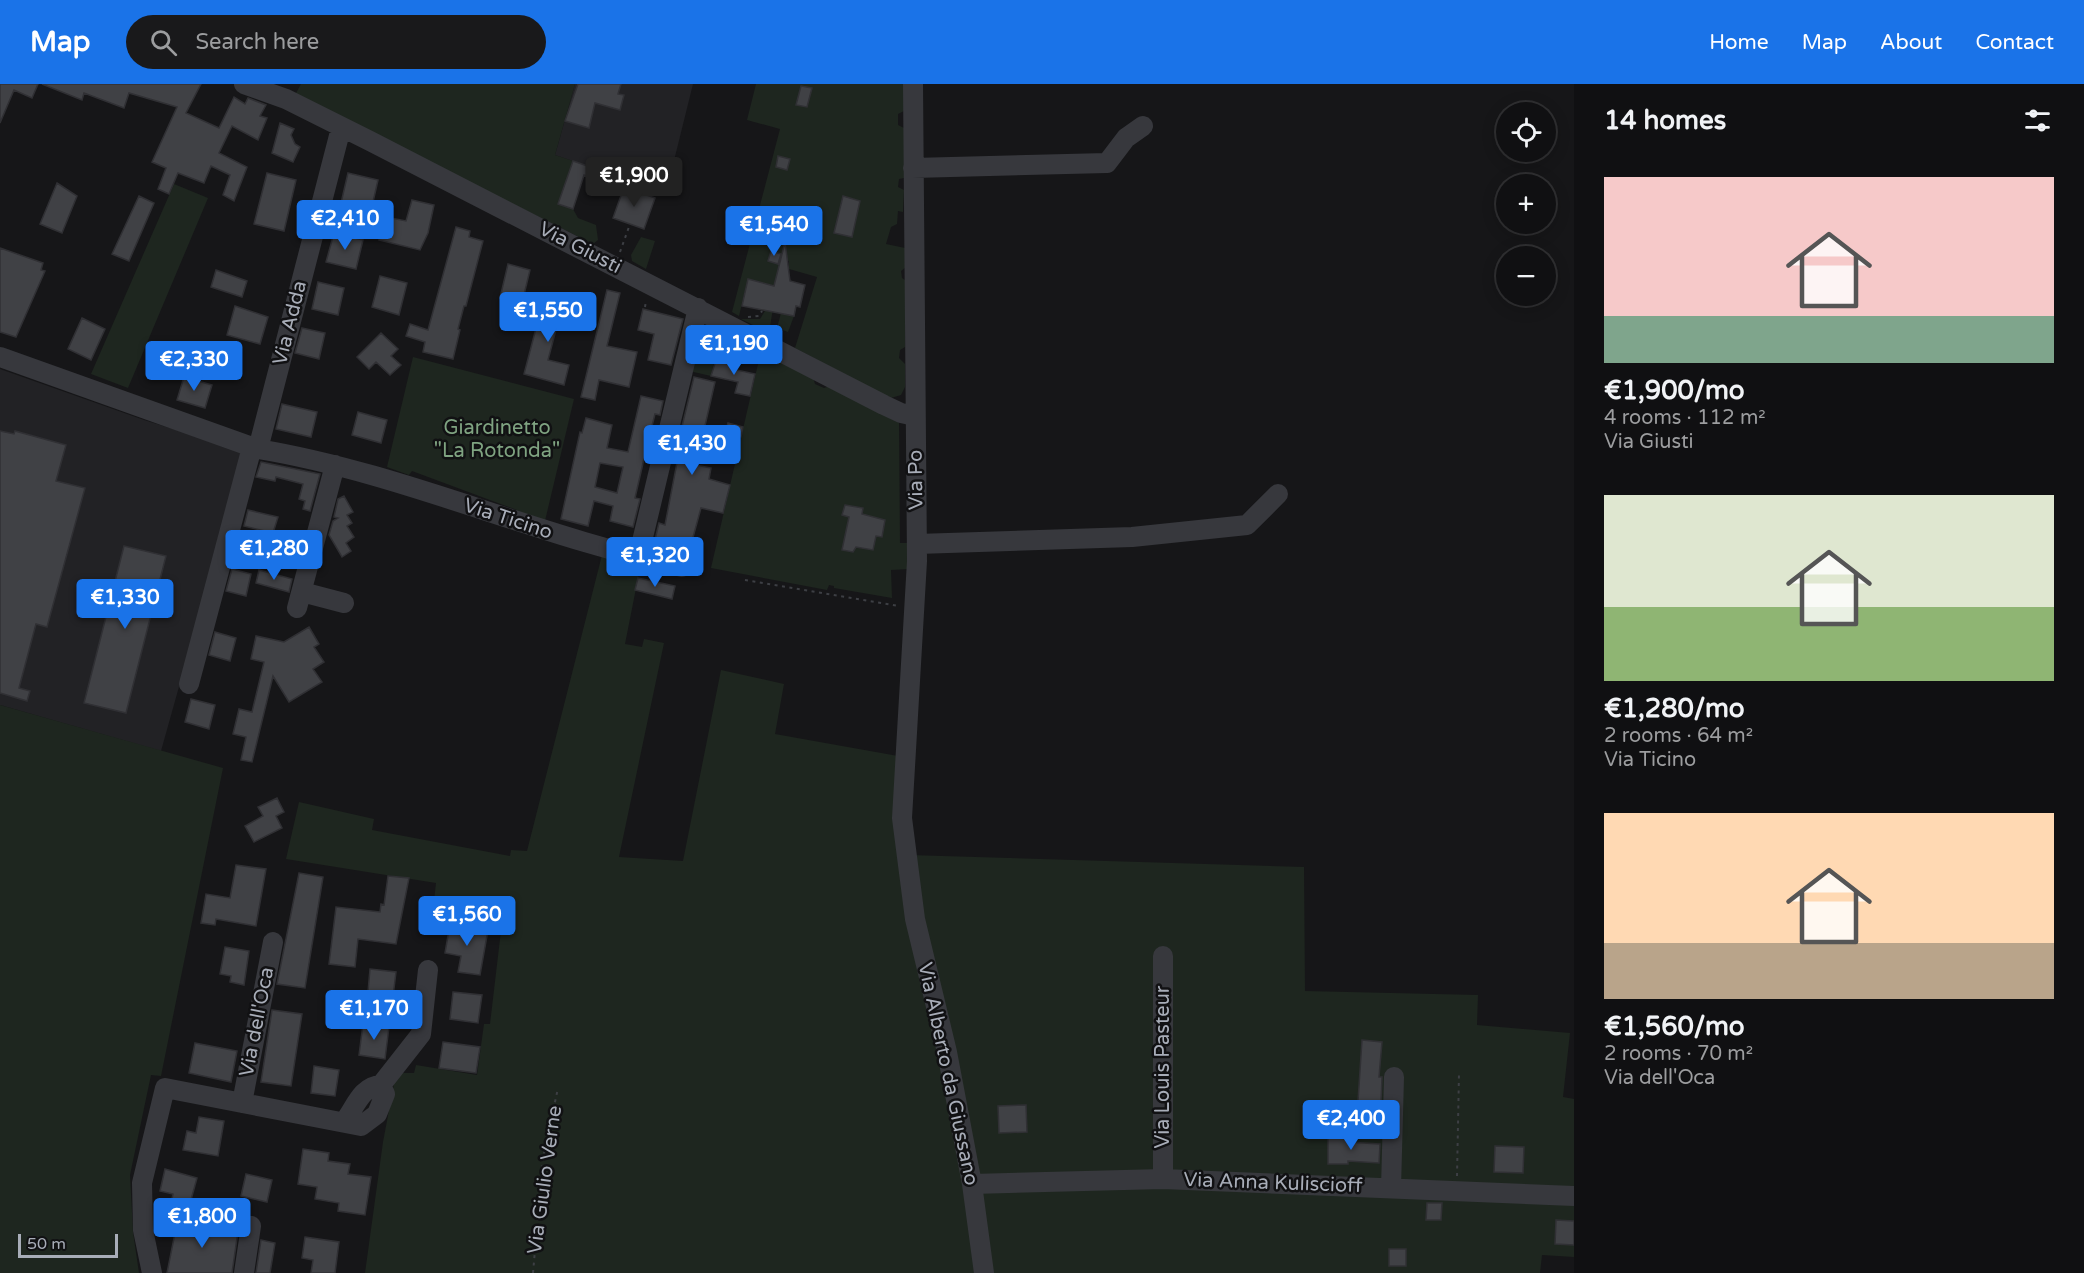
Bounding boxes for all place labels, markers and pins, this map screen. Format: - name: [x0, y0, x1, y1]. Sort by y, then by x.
- pin: €1,900: [585, 157, 683, 208]
- pin: €2,410: [296, 200, 394, 251]
- pin: €1,540: [725, 206, 823, 257]
- pin: €1,550: [499, 292, 597, 343]
- pin: €1,190: [685, 325, 783, 376]
- pin: €2,330: [145, 341, 243, 392]
- pin: €1,430: [643, 425, 741, 476]
- pin: €1,280: [225, 530, 323, 581]
- pin: €1,320: [606, 537, 704, 588]
- pin: €1,330: [76, 579, 174, 630]
- pin: €1,560: [418, 896, 516, 947]
- pin: €1,170: [325, 990, 423, 1041]
- pin: €2,400: [1302, 1100, 1400, 1151]
- pin: €1,800: [153, 1198, 251, 1249]

